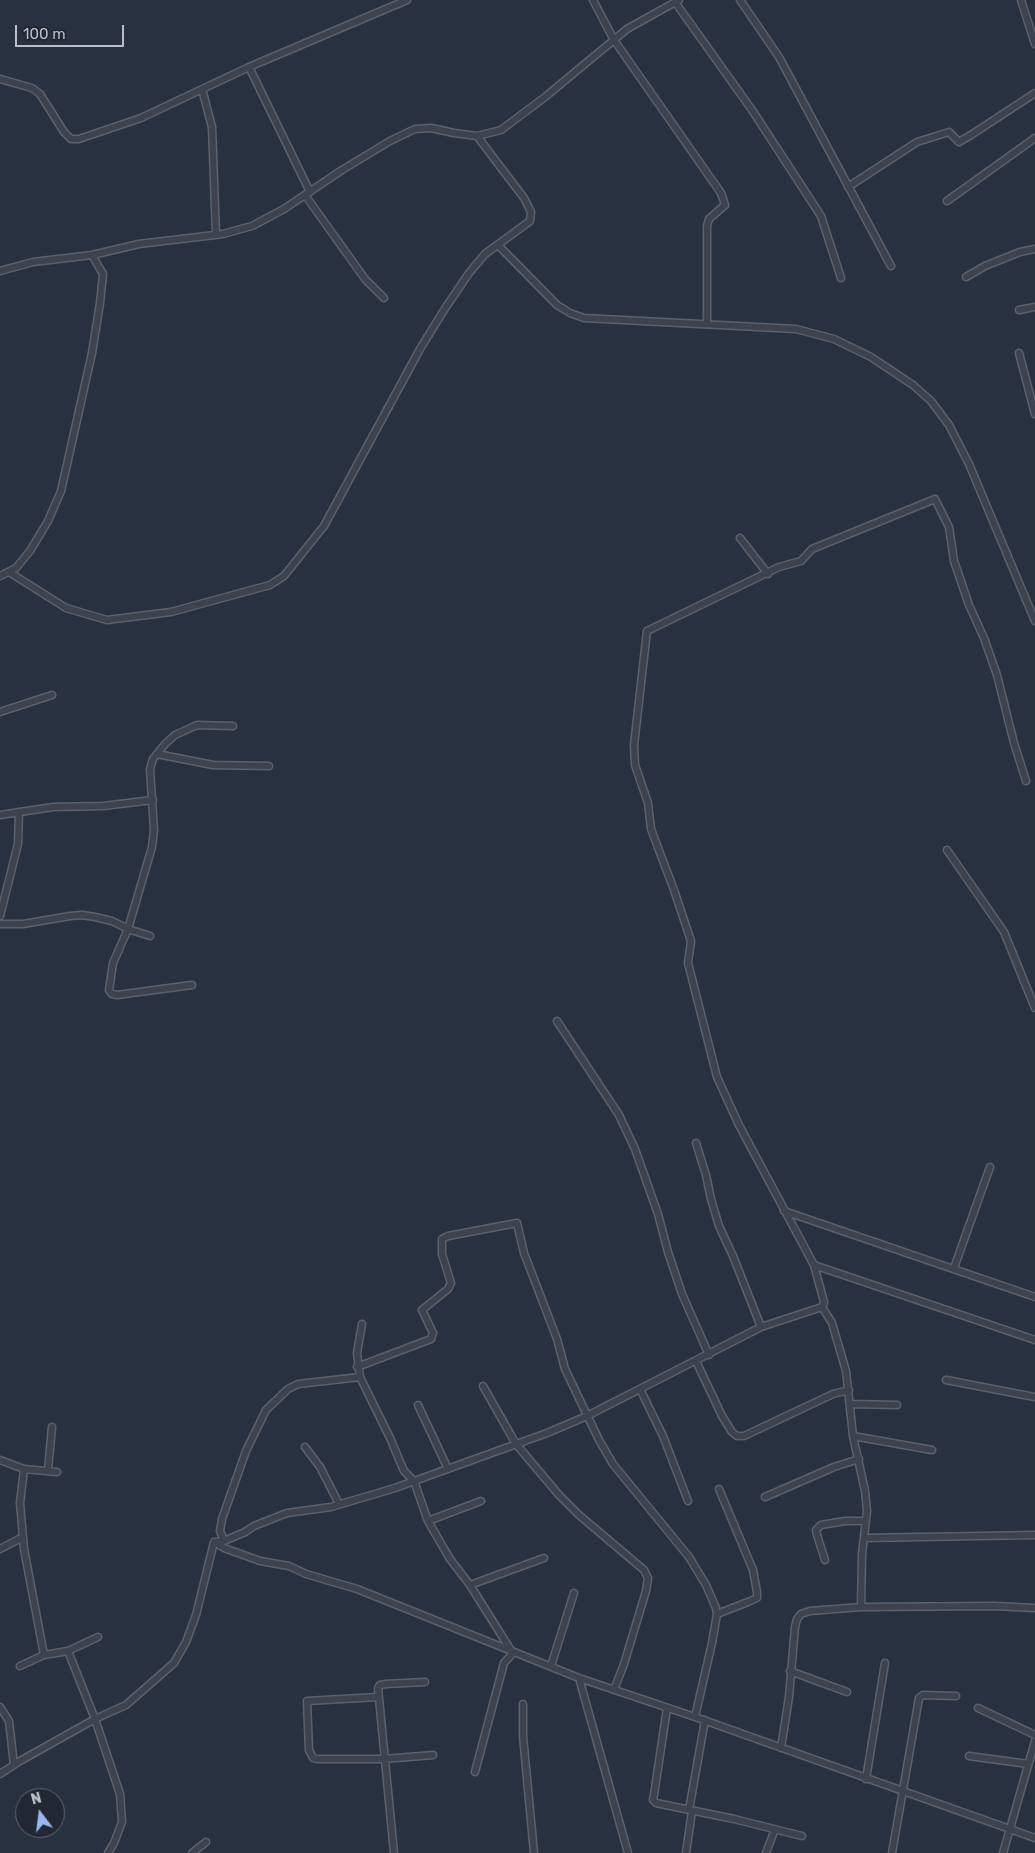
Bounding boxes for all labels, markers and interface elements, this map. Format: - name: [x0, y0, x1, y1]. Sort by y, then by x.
- scale bar: [18, 15, 126, 47]
- text: 100 m: [23, 25, 65, 43]
- north arrow: [15, 1788, 65, 1838]
- text: N: [29, 1789, 43, 1809]

